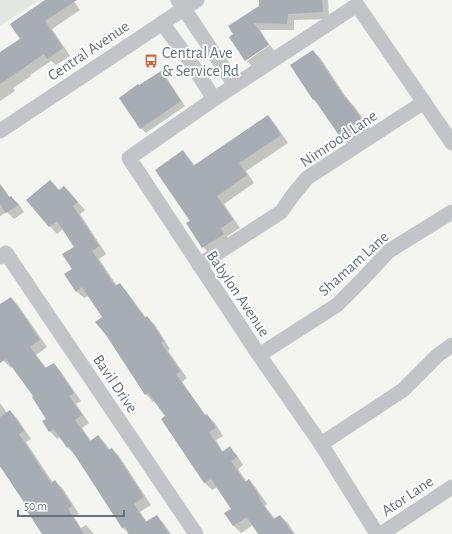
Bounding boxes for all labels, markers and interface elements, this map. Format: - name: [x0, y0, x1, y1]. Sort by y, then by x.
- street label: Central Avenue: [45, 18, 132, 84]
- place label: Central Ave & Service Rd: [162, 45, 239, 79]
- bus stop icon: Central Ave & Service Rd: [143, 53, 159, 69]
- street label: Nimrood Lane: [297, 107, 380, 170]
- street label: Shamam Lane: [316, 228, 392, 299]
- street label: Babylon Avenue: [203, 248, 273, 340]
- street label: Bavil Drive: [90, 352, 140, 416]
- street label: Ator Lane: [379, 473, 436, 519]
- scale bar: [18, 492, 124, 518]
- text: 50 m: [24, 500, 47, 512]

